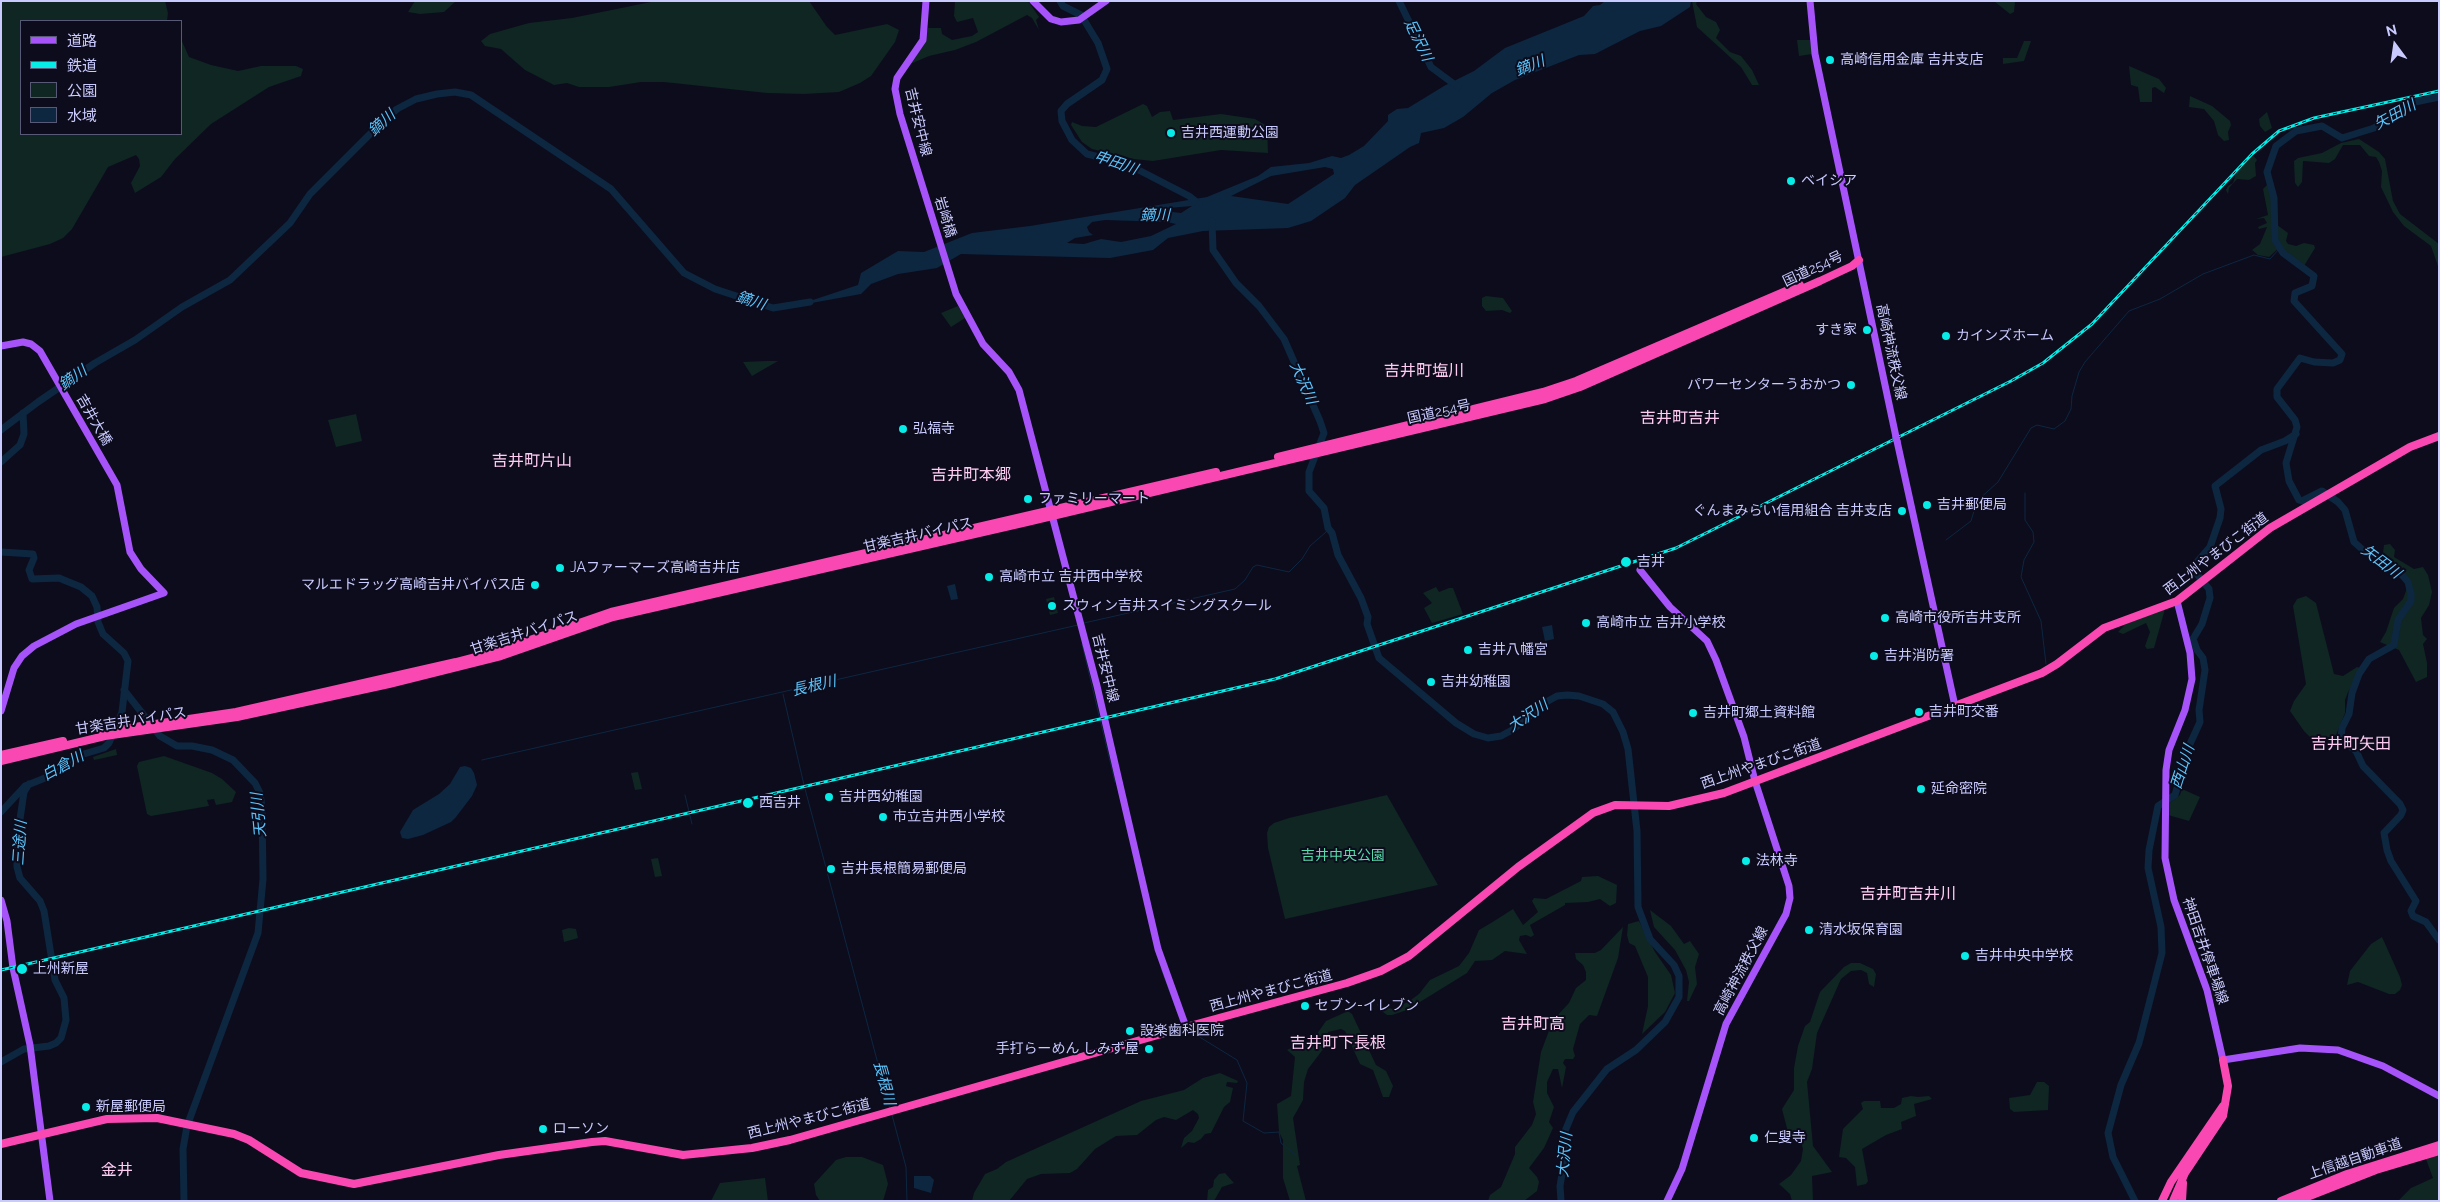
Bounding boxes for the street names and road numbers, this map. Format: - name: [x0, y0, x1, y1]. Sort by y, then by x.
- street label: 吉井安中線: [901, 86, 935, 158]
- street label: 岩崎橋: [931, 194, 959, 240]
- street label: 国道254号: [1780, 248, 1846, 290]
- street label: 高崎神流秩父線: [1873, 302, 1909, 402]
- street label: 吉井大橋: [73, 392, 115, 448]
- street label: 国道254号: [1406, 397, 1472, 427]
- street label: 西上州やまびこ街道: [2161, 509, 2271, 599]
- street label: 甘楽吉井バイパス: [862, 514, 974, 556]
- street label: 甘楽吉井バイパス: [468, 608, 580, 658]
- street label: 吉井安中線: [1088, 632, 1122, 704]
- street label: 甘楽吉井バイパス: [74, 704, 188, 738]
- street label: 西上州やまびこ街道: [1699, 736, 1823, 792]
- street label: 神田吉井停車場線: [2179, 895, 2231, 1007]
- street label: 高崎神流秩父線: [1711, 924, 1771, 1018]
- street label: 西上州やまびこ街道: [1208, 967, 1334, 1015]
- street label: 西上州やまびこ街道: [746, 1096, 872, 1142]
- street label: 上信越自動車道: [2306, 1135, 2404, 1183]

